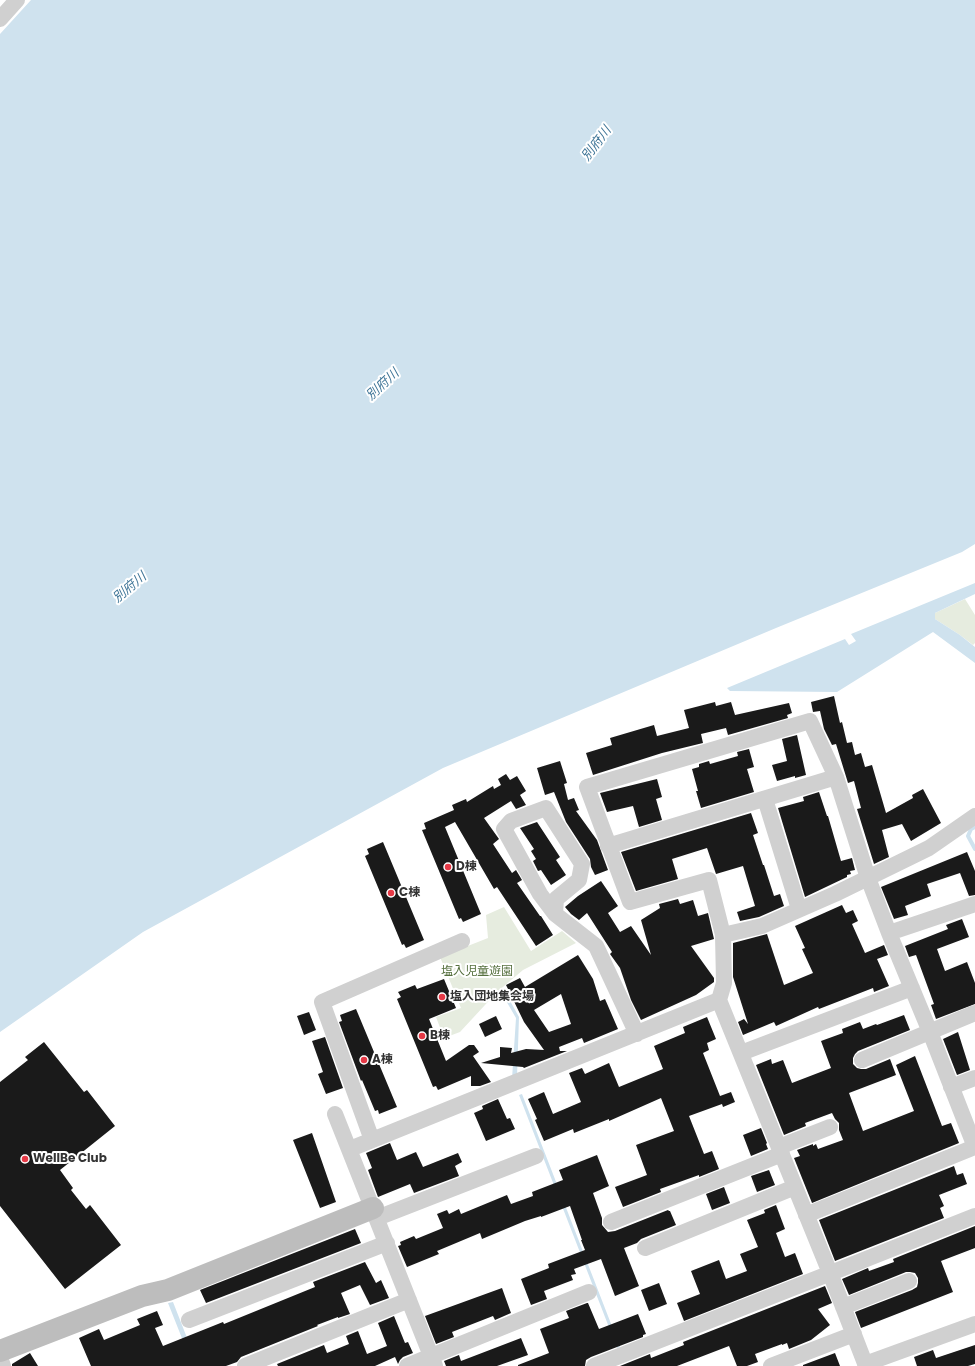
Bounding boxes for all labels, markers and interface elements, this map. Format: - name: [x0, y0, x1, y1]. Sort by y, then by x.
- water label: 別府川: [579, 124, 615, 164]
- water label: 別府川: [363, 366, 403, 404]
- water label: 別府川: [110, 569, 150, 607]
- place label: D棟: [456, 860, 477, 874]
- marker: D棟: [443, 862, 453, 872]
- place label: C棟: [399, 886, 420, 900]
- marker: C棟: [386, 888, 396, 898]
- park label: 塩入児童遊園: [441, 965, 513, 979]
- place label: 塩入団地集会場: [450, 990, 534, 1004]
- marker: 塩入団地集会場: [437, 992, 447, 1002]
- place label: B棟: [430, 1029, 450, 1043]
- marker: B棟: [417, 1031, 427, 1041]
- place label: A棟: [372, 1053, 393, 1067]
- marker: A棟: [359, 1055, 369, 1065]
- place label: WellBe Club: [33, 1152, 107, 1166]
- marker: WellBe Club: [20, 1154, 30, 1164]

